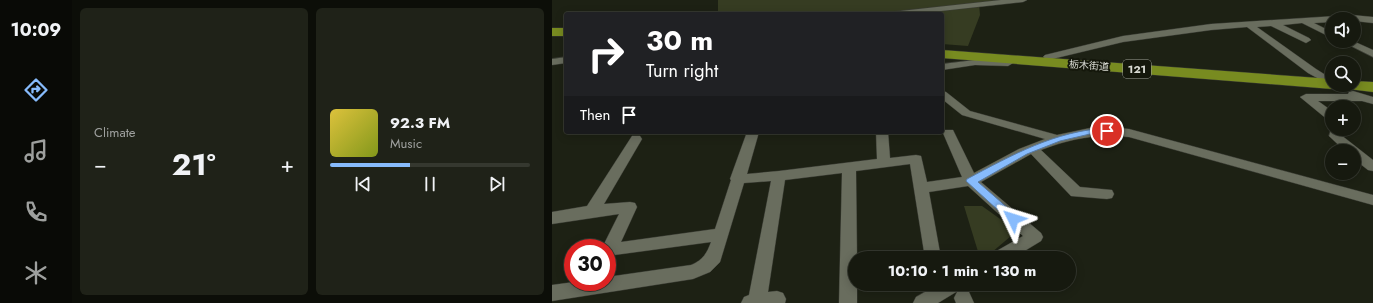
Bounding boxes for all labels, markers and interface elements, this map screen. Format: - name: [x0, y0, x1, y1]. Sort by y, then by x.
- map controls: [1325, 12, 1361, 180]
- button: sound: [1325, 12, 1361, 48]
- text: 10:09: [11, 17, 61, 43]
- text: 30 m: [646, 20, 713, 61]
- icon: right: [580, 28, 632, 80]
- button: search: [1325, 56, 1361, 92]
- street label: 栃木街道: [1068, 57, 1109, 74]
- text: Turn right: [646, 58, 718, 84]
- road number: 121: [1123, 60, 1151, 78]
- icon: directions: [22, 76, 50, 104]
- button: +: [1325, 100, 1361, 136]
- text: Then: [580, 104, 610, 126]
- icon: arrive: [618, 104, 640, 126]
- text: 92.3 FM: [390, 112, 450, 134]
- pin: [1090, 114, 1124, 148]
- icon: arrive: [1096, 120, 1118, 142]
- text: Climate: [94, 123, 135, 142]
- text: Music: [390, 134, 422, 153]
- icon: music: [22, 137, 50, 165]
- text: 21°: [172, 143, 216, 186]
- button: −: [1325, 144, 1361, 180]
- text: −: [94, 148, 107, 180]
- text: +: [280, 148, 294, 180]
- icon: previous: [352, 173, 374, 195]
- icon: pause: [419, 173, 441, 195]
- icon: next: [486, 173, 508, 195]
- icon: phone: [22, 198, 50, 226]
- position arrow: [992, 198, 1034, 240]
- speed limit sign: 30: [564, 239, 616, 291]
- icon: climate: [22, 259, 50, 287]
- text: 10:10 · 1 min · 130 m: [888, 260, 1036, 282]

